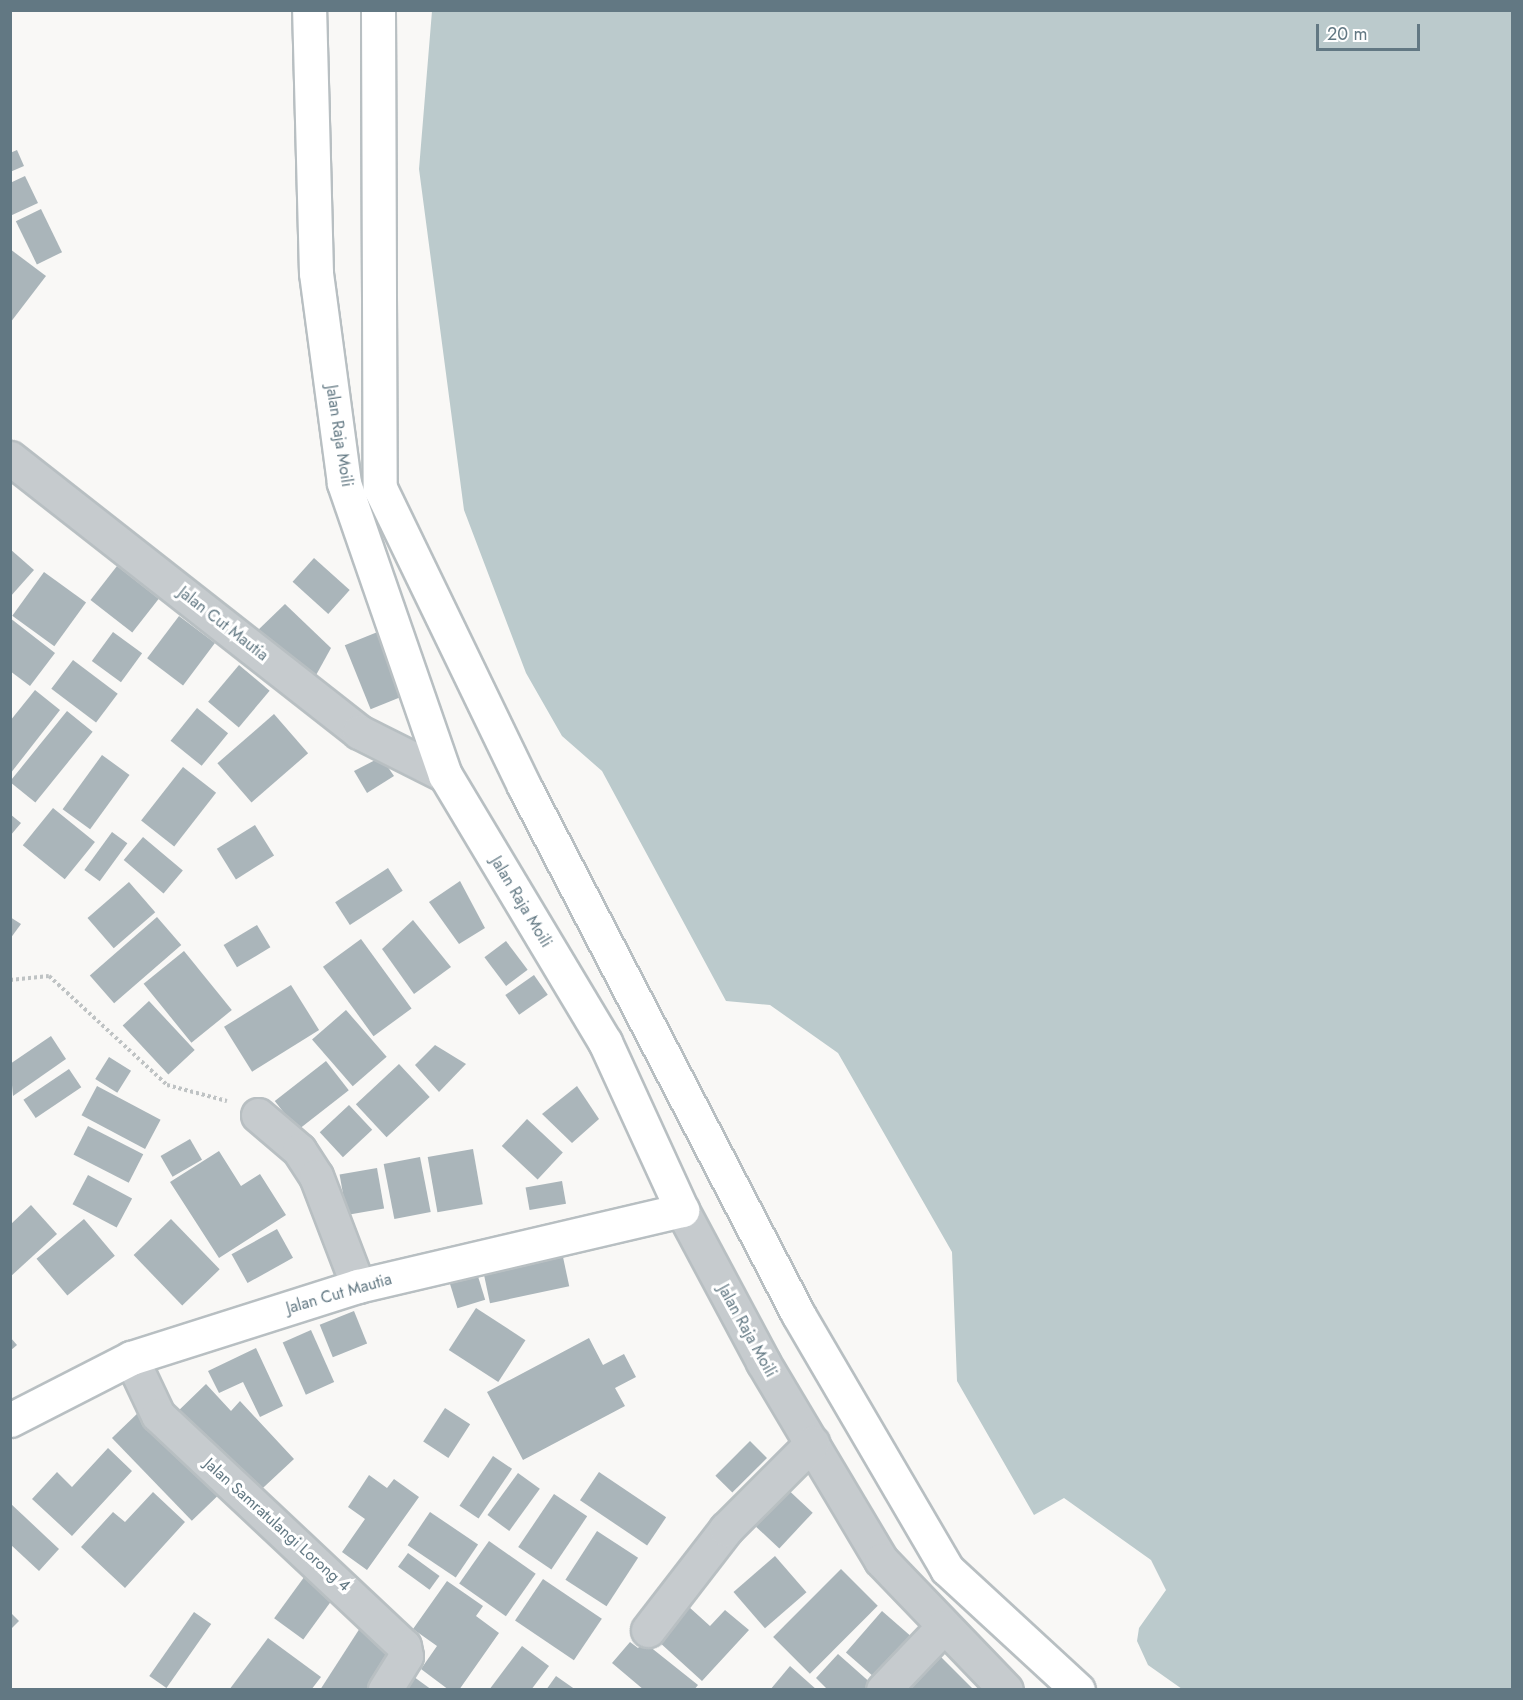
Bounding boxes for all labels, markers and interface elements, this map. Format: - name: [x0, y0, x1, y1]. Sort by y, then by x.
- scale bar: [1319, 12, 1422, 50]
- text: 20 m: [1327, 21, 1367, 47]
- street label: Jalan Raja Moili: [321, 384, 357, 488]
- street label: Jalan Cut Mautia: [174, 583, 272, 665]
- street label: Jalan Raja Moili: [486, 853, 556, 951]
- street label: Jalan Cut Mautia: [284, 1270, 394, 1318]
- street label: Jalan Raja Moili: [714, 1281, 780, 1381]
- street label: Jalan Samratulangi Lorong 4: [200, 1454, 354, 1596]

